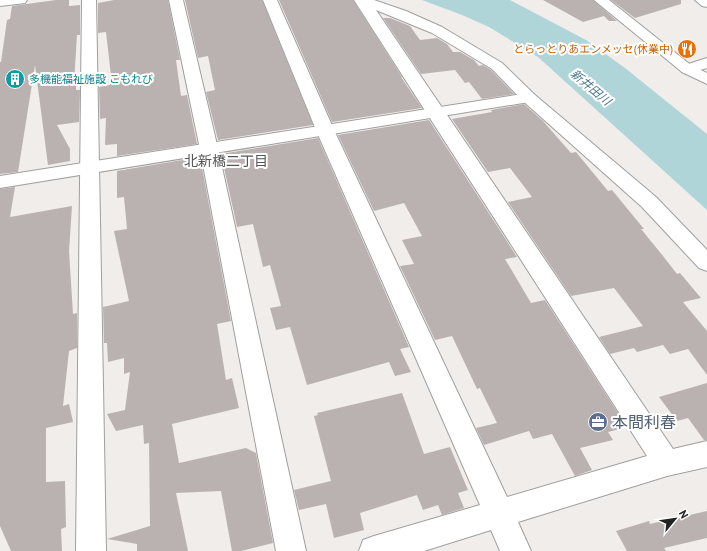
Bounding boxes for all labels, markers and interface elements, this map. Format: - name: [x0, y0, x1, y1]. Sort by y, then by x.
- restaurant icon: とらっとりあエンメッセ(休業中): [676, 38, 698, 60]
- place label: とらっとりあエンメッセ(休業中): [513, 42, 673, 56]
- water label: 新井田川: [568, 66, 616, 109]
- building icon: 多機能福祉施設 こもれび: [4, 68, 26, 90]
- place label: 多機能福祉施設 こもれび: [29, 72, 153, 86]
- district label: 北新橋二丁目: [184, 152, 268, 170]
- office icon: 本間利春: [587, 411, 609, 433]
- place label: 本間利春: [612, 412, 676, 432]
- north arrow: [655, 499, 695, 539]
- text: N: [676, 508, 692, 521]

